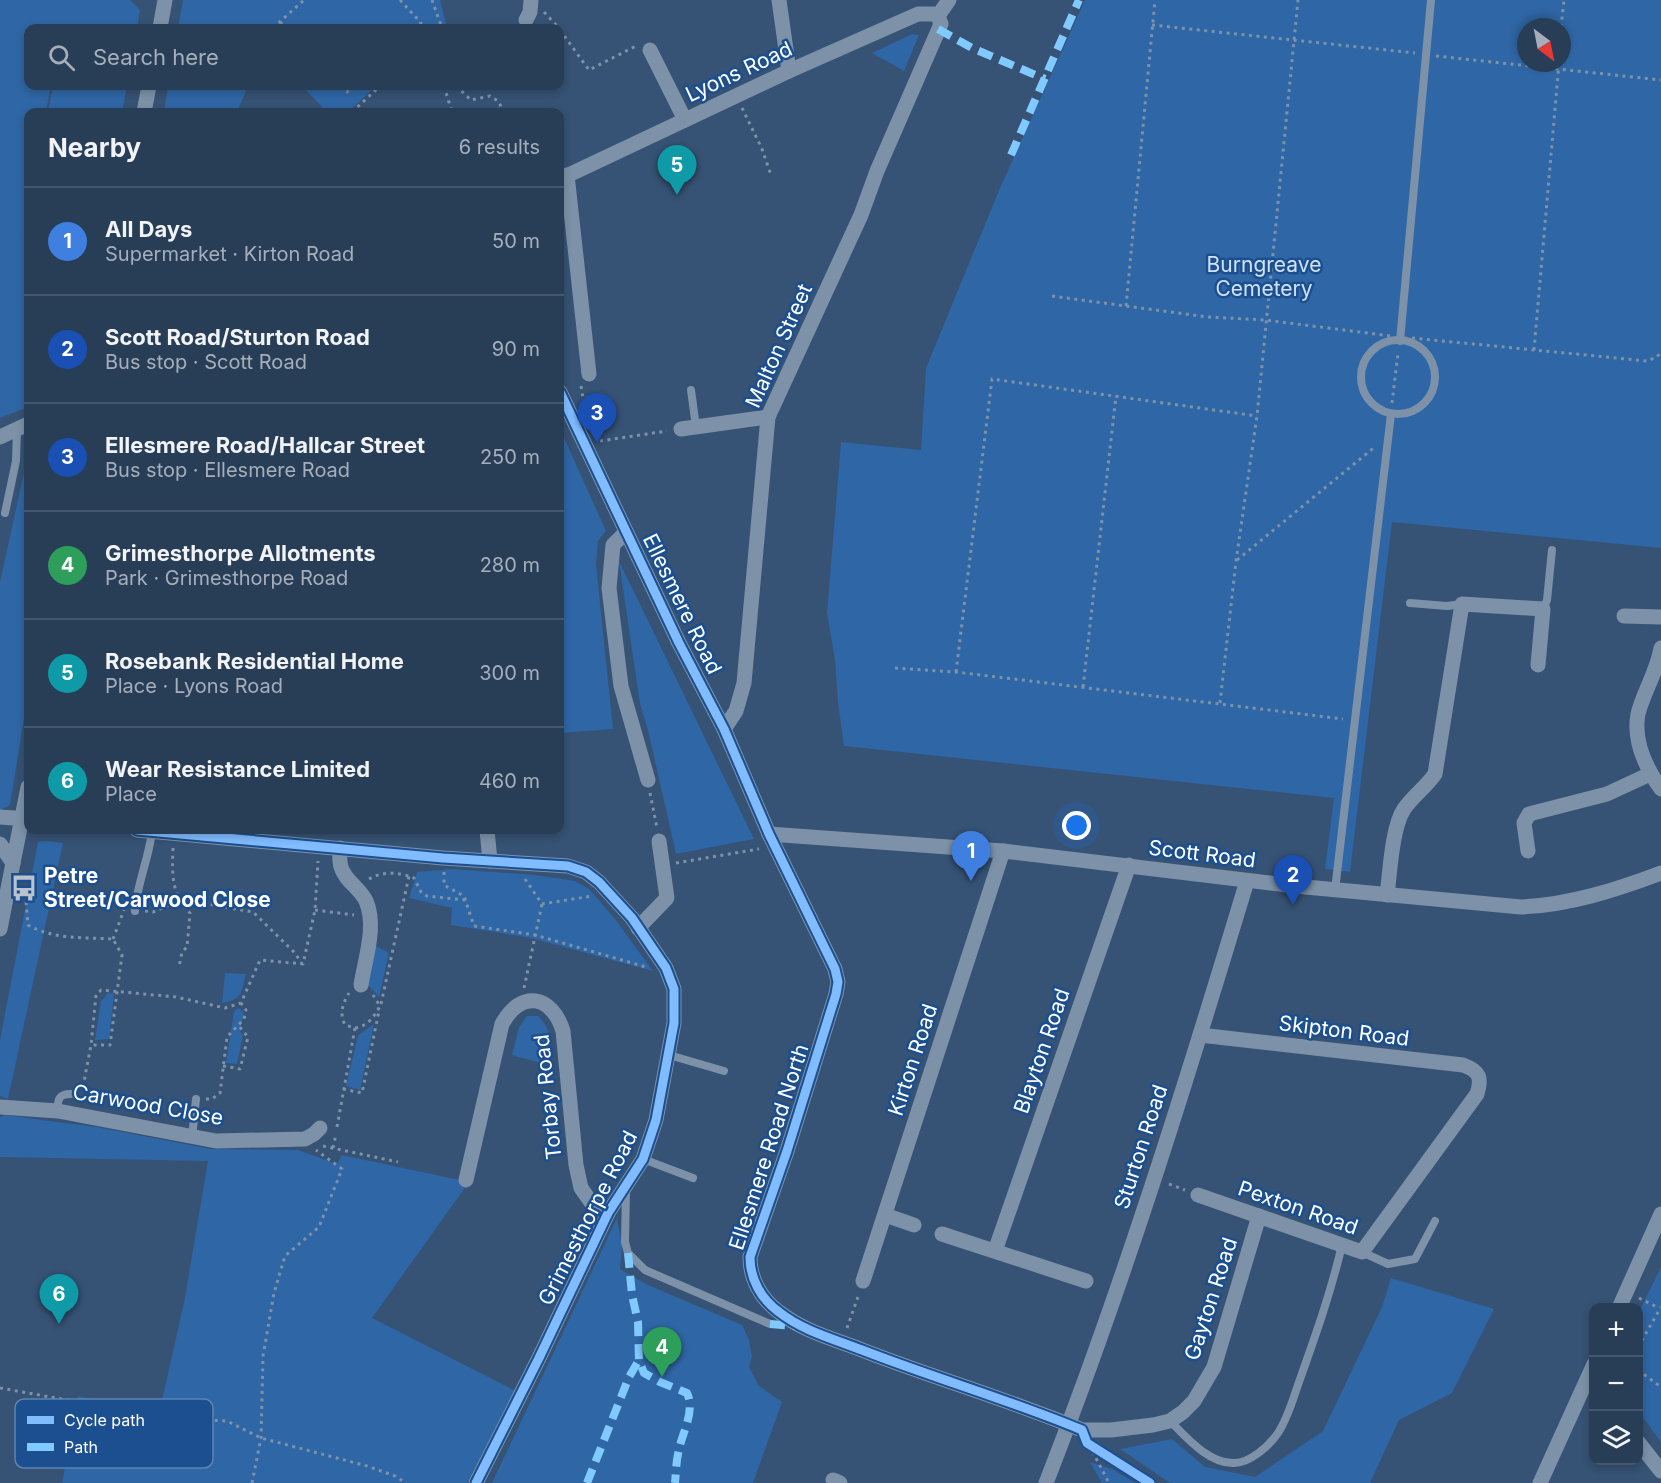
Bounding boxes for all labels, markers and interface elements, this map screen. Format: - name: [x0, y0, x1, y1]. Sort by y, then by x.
- north arrow: [1517, 18, 1571, 72]
- search box: [24, 24, 564, 90]
- street label: Lyons Road: [682, 36, 796, 107]
- icon: search: [45, 41, 78, 74]
- text: Search here: [93, 44, 219, 70]
- text: Nearby: [48, 132, 141, 163]
- text: 6 results: [459, 135, 540, 159]
- pin: 5: [658, 146, 696, 195]
- text: All Days: [105, 216, 192, 242]
- text: 1: [63, 229, 72, 253]
- text: 50 m: [492, 229, 540, 253]
- text: Supermarket · Kirton Road: [105, 242, 354, 266]
- park label: Burngreave Cemetery: [1207, 252, 1321, 301]
- street label: Malton Street: [740, 280, 817, 412]
- text: Scott Road/Sturton Road: [105, 324, 370, 350]
- text: 2: [61, 337, 74, 361]
- text: 90 m: [492, 337, 540, 361]
- text: Bus stop · Scott Road: [105, 350, 307, 374]
- pin: 3: [578, 394, 616, 443]
- text: Ellesmere Road/Hallcar Street: [105, 432, 425, 458]
- text: 3: [61, 445, 74, 469]
- text: 250 m: [480, 445, 540, 469]
- text: Bus stop · Ellesmere Road: [105, 458, 350, 482]
- street label: Ellesmere Road: [638, 529, 727, 678]
- text: Grimesthorpe Allotments: [105, 540, 376, 566]
- text: 4: [61, 553, 74, 577]
- text: 280 m: [480, 553, 540, 577]
- text: Park · Grimesthorpe Road: [105, 566, 348, 590]
- text: Rosebank Residential Home: [105, 648, 404, 674]
- text: 5: [61, 661, 74, 685]
- text: 300 m: [479, 661, 540, 685]
- text: Place · Lyons Road: [105, 674, 283, 698]
- text: Wear Resistance Limited: [105, 756, 370, 782]
- text: 6: [61, 769, 74, 793]
- text: 460 m: [479, 769, 540, 793]
- text: Place: [105, 782, 157, 806]
- your location: [1062, 811, 1091, 840]
- pin: 1: [952, 832, 990, 881]
- street label: Scott Road: [1147, 835, 1257, 872]
- pin: 2: [1274, 856, 1312, 905]
- place label: Petre Street/Carwood Close: [44, 863, 271, 912]
- bus stop icon: Petre Street/Carwood Close: [9, 873, 39, 903]
- street label: Blayton Road: [1008, 985, 1075, 1117]
- street label: Kirton Road: [883, 1001, 942, 1119]
- street label: Skipton Road: [1277, 1010, 1411, 1051]
- street label: Torbay Road: [529, 1033, 567, 1161]
- street label: Ellesmere Road North: [723, 1041, 814, 1253]
- street label: Carwood Close: [71, 1079, 225, 1130]
- street label: Sturton Road: [1109, 1082, 1172, 1212]
- street label: Grimesthorpe Road: [533, 1126, 642, 1309]
- street label: Pexton Road: [1235, 1175, 1361, 1240]
- street label: Gayton Road: [1179, 1234, 1242, 1363]
- pin: 6: [40, 1274, 78, 1324]
- map controls: [1589, 1303, 1643, 1465]
- button: +: [1589, 1303, 1643, 1357]
- pin: 4: [642, 1328, 682, 1377]
- button: −: [1589, 1357, 1643, 1411]
- legend: [15, 1399, 213, 1468]
- text: Cycle path: [64, 1410, 145, 1430]
- button: layers: [1589, 1411, 1643, 1465]
- text: Path: [64, 1437, 98, 1457]

